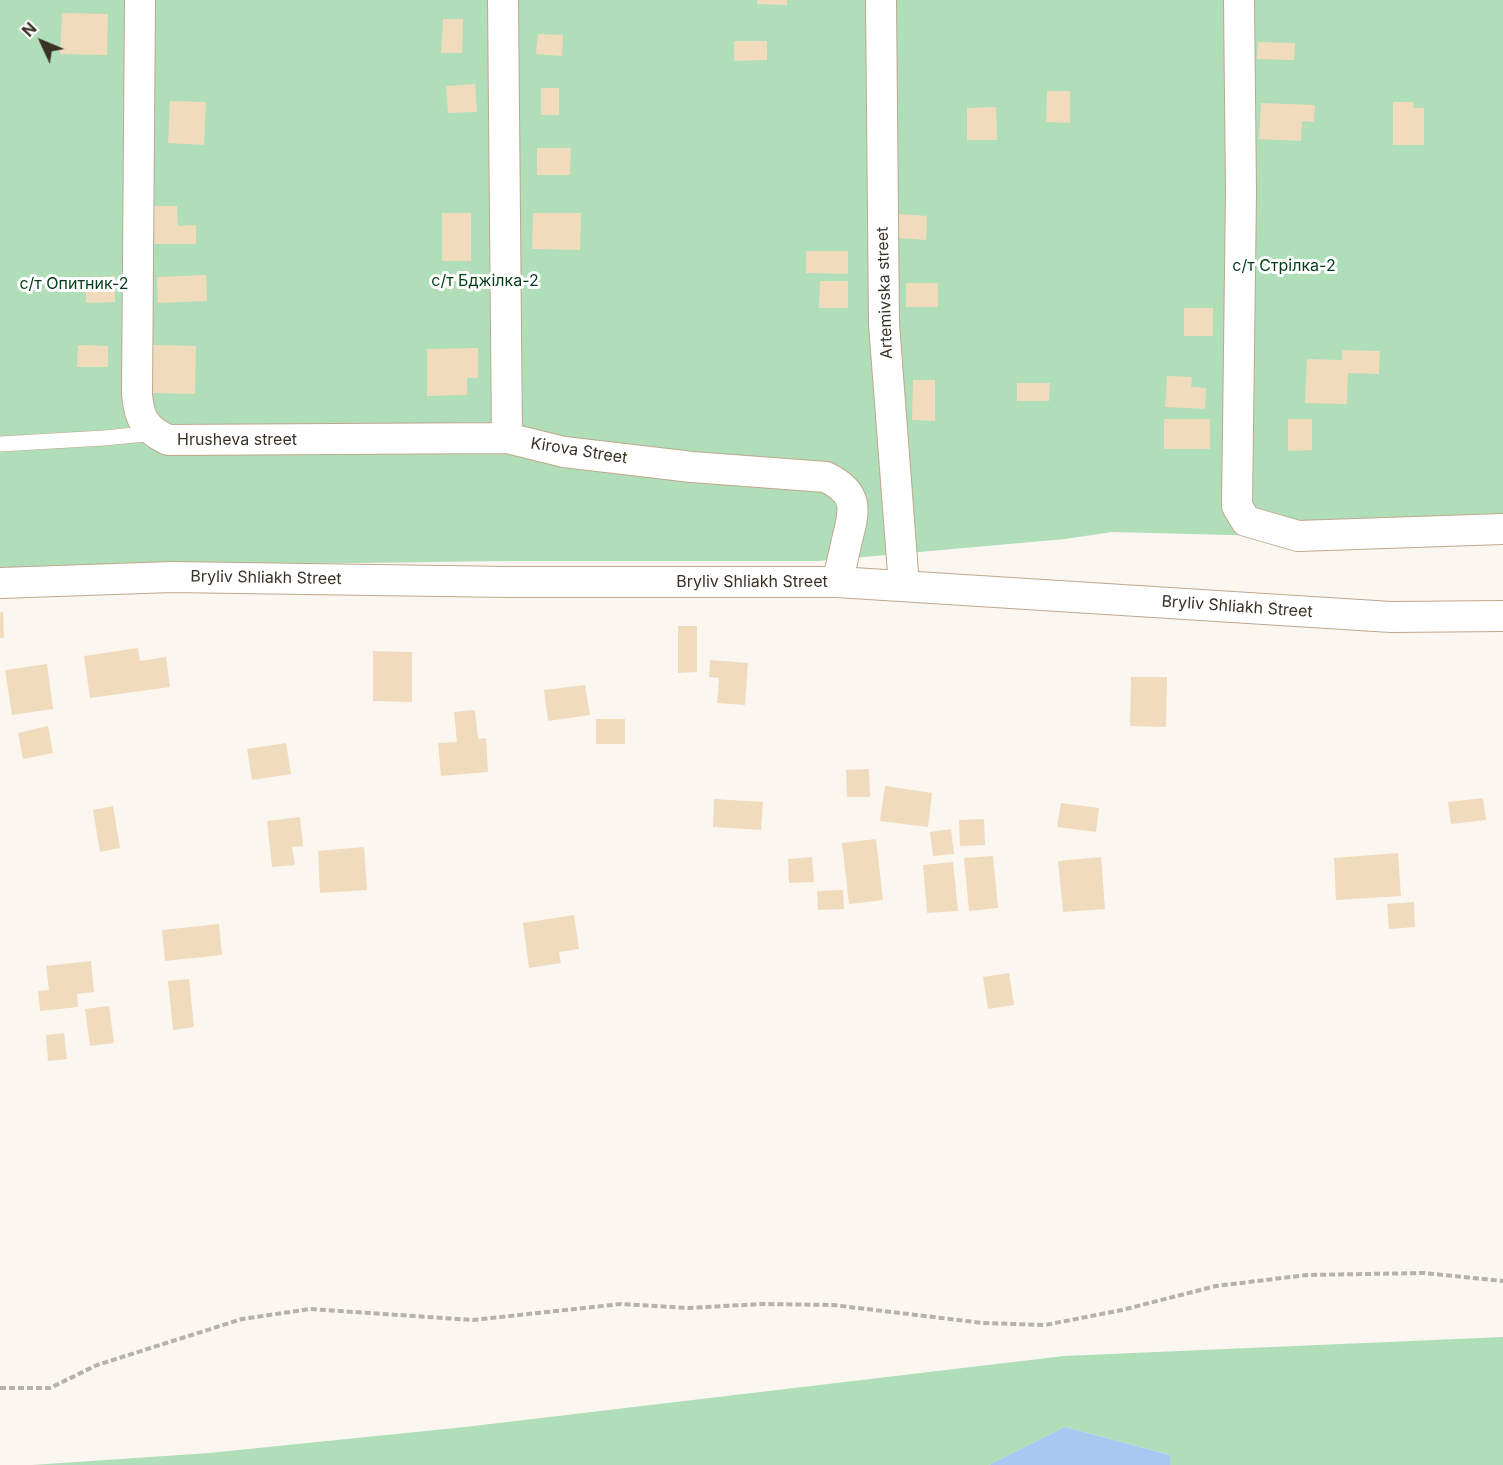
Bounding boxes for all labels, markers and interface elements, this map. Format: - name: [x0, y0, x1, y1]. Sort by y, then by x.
- north arrow: [12, 12, 72, 72]
- text: N: [18, 18, 40, 41]
- street label: Artemivska street: [873, 226, 897, 360]
- park label: с/т Стрілка-2: [1232, 256, 1336, 276]
- park label: с/т Бджілка-2: [431, 271, 539, 291]
- park label: с/т Опитник-2: [19, 274, 129, 294]
- street label: Hrusheva street: [177, 430, 297, 450]
- street label: Kirova Street: [529, 434, 629, 468]
- street label: Bryliv Shliakh Street: [190, 567, 342, 589]
- street label: Bryliv Shliakh Street: [676, 572, 828, 592]
- street label: Bryliv Shliakh Street: [1161, 592, 1313, 622]

